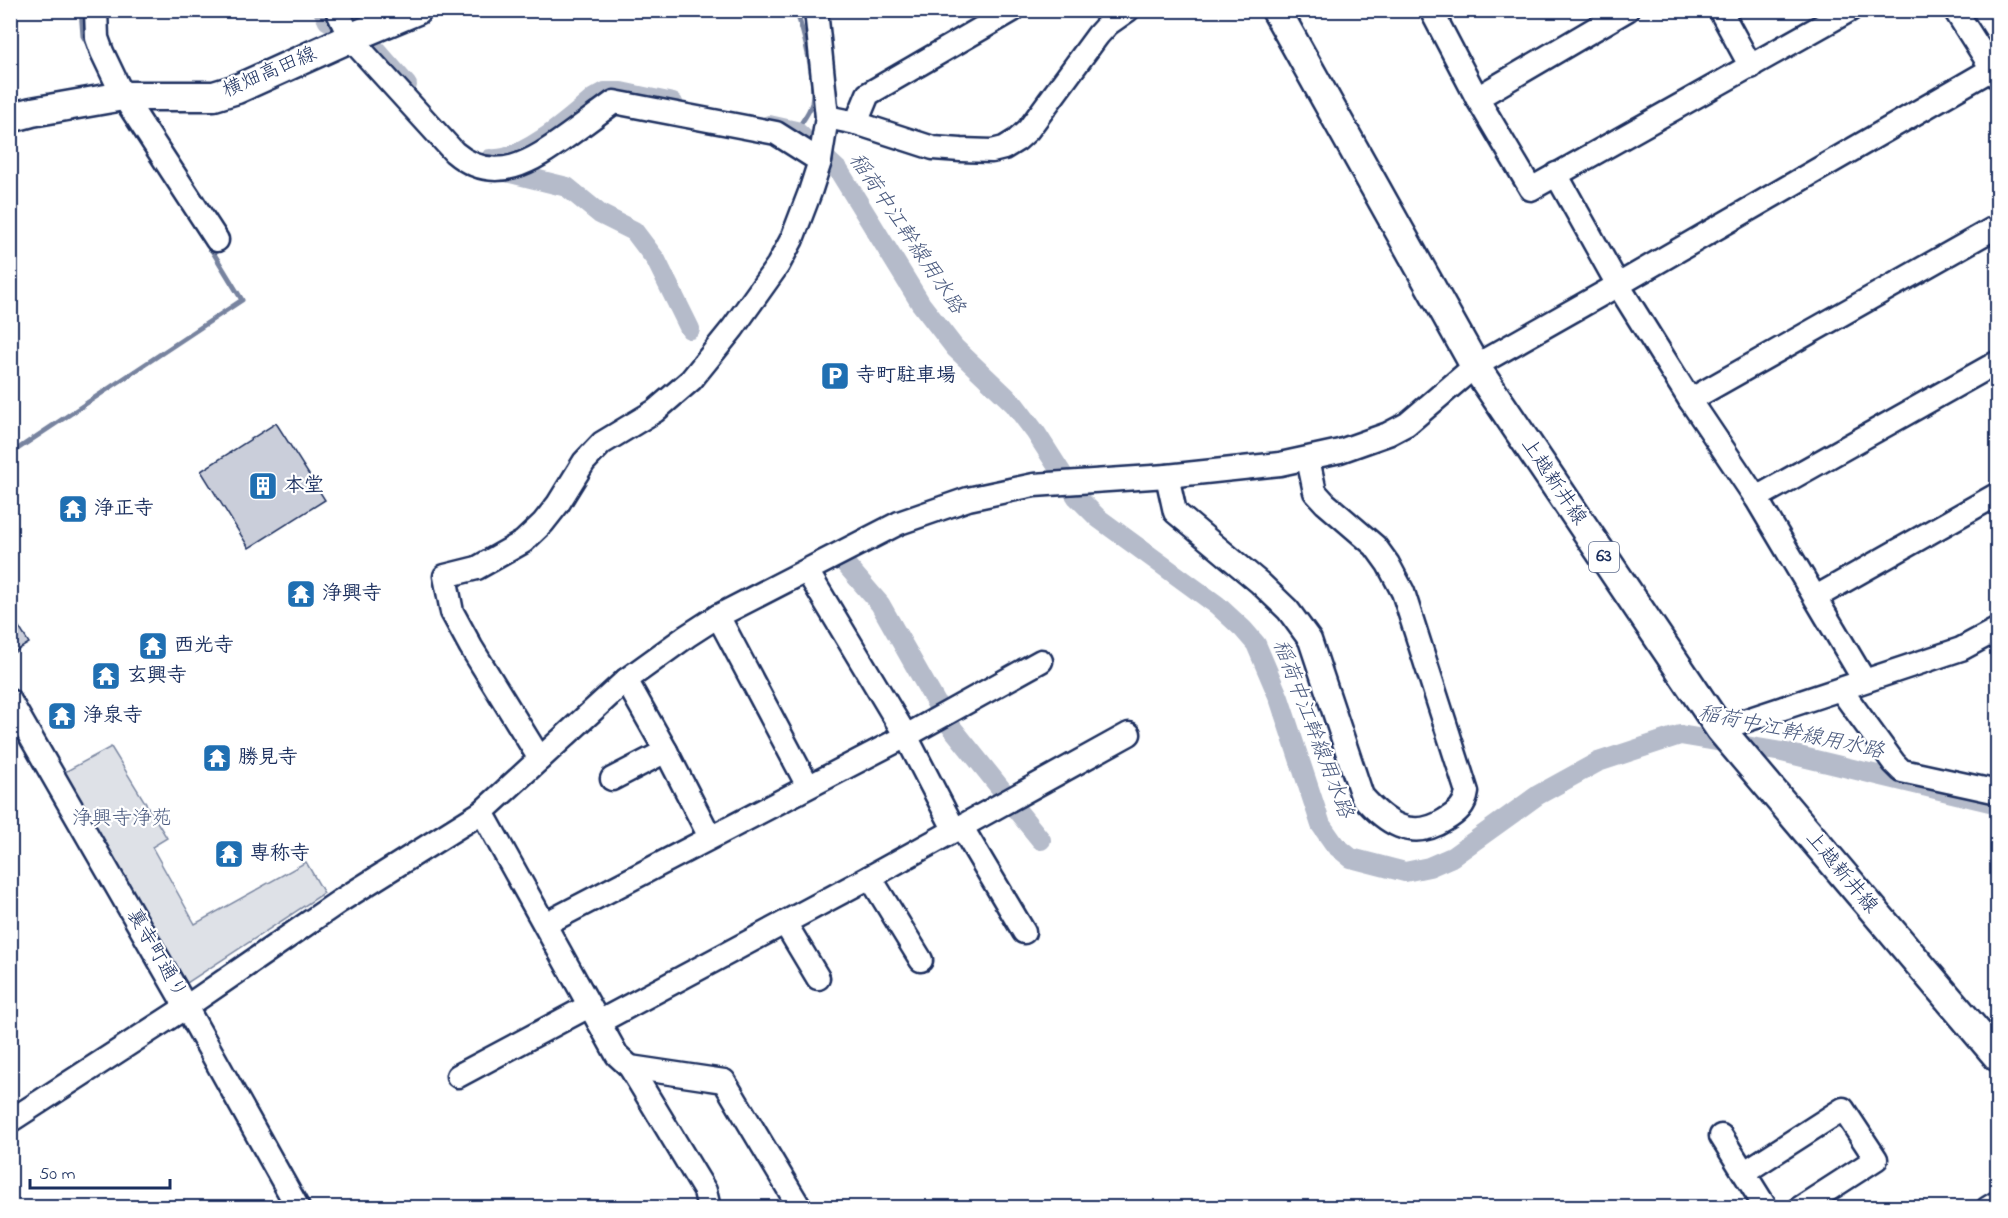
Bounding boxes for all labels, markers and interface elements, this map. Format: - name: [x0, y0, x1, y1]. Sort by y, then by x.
- street label: 横畑高田線: [218, 40, 322, 106]
- water label: 稲荷中江幹線用水路: [841, 147, 972, 322]
- parking icon: 寺町駐車場: [819, 360, 851, 392]
- place label: 寺町駐車場: [856, 362, 956, 391]
- street label: 上越新井線: [1513, 432, 1593, 532]
- building icon: 本堂: [247, 470, 279, 502]
- place label: 本堂: [284, 472, 324, 501]
- temple icon: 浄正寺: [57, 493, 89, 525]
- place label: 浄正寺: [94, 495, 154, 524]
- road number: 63: [1589, 542, 1619, 572]
- temple icon: 浄興寺: [285, 578, 317, 610]
- place label: 浄興寺: [322, 580, 382, 609]
- temple icon: 西光寺: [137, 630, 169, 662]
- place label: 西光寺: [174, 632, 234, 661]
- water label: 稲荷中江幹線用水路: [1264, 635, 1360, 824]
- temple icon: 玄興寺: [90, 660, 122, 692]
- place label: 玄興寺: [127, 662, 187, 691]
- water label: 稲荷中江幹線用水路: [1695, 699, 1888, 768]
- temple icon: 浄泉寺: [46, 700, 78, 732]
- place label: 浄泉寺: [83, 702, 143, 731]
- temple icon: 勝見寺: [201, 742, 233, 774]
- place label: 勝見寺: [238, 744, 298, 773]
- park label: 浄興寺浄苑: [72, 805, 172, 834]
- street label: 上越新井線: [1798, 825, 1884, 921]
- temple icon: 専称寺: [213, 838, 245, 870]
- place label: 専称寺: [250, 840, 310, 869]
- street label: 裏寺町通り: [118, 903, 194, 1005]
- scale bar: [30, 1152, 170, 1190]
- text: 50 m: [39, 1162, 76, 1188]

